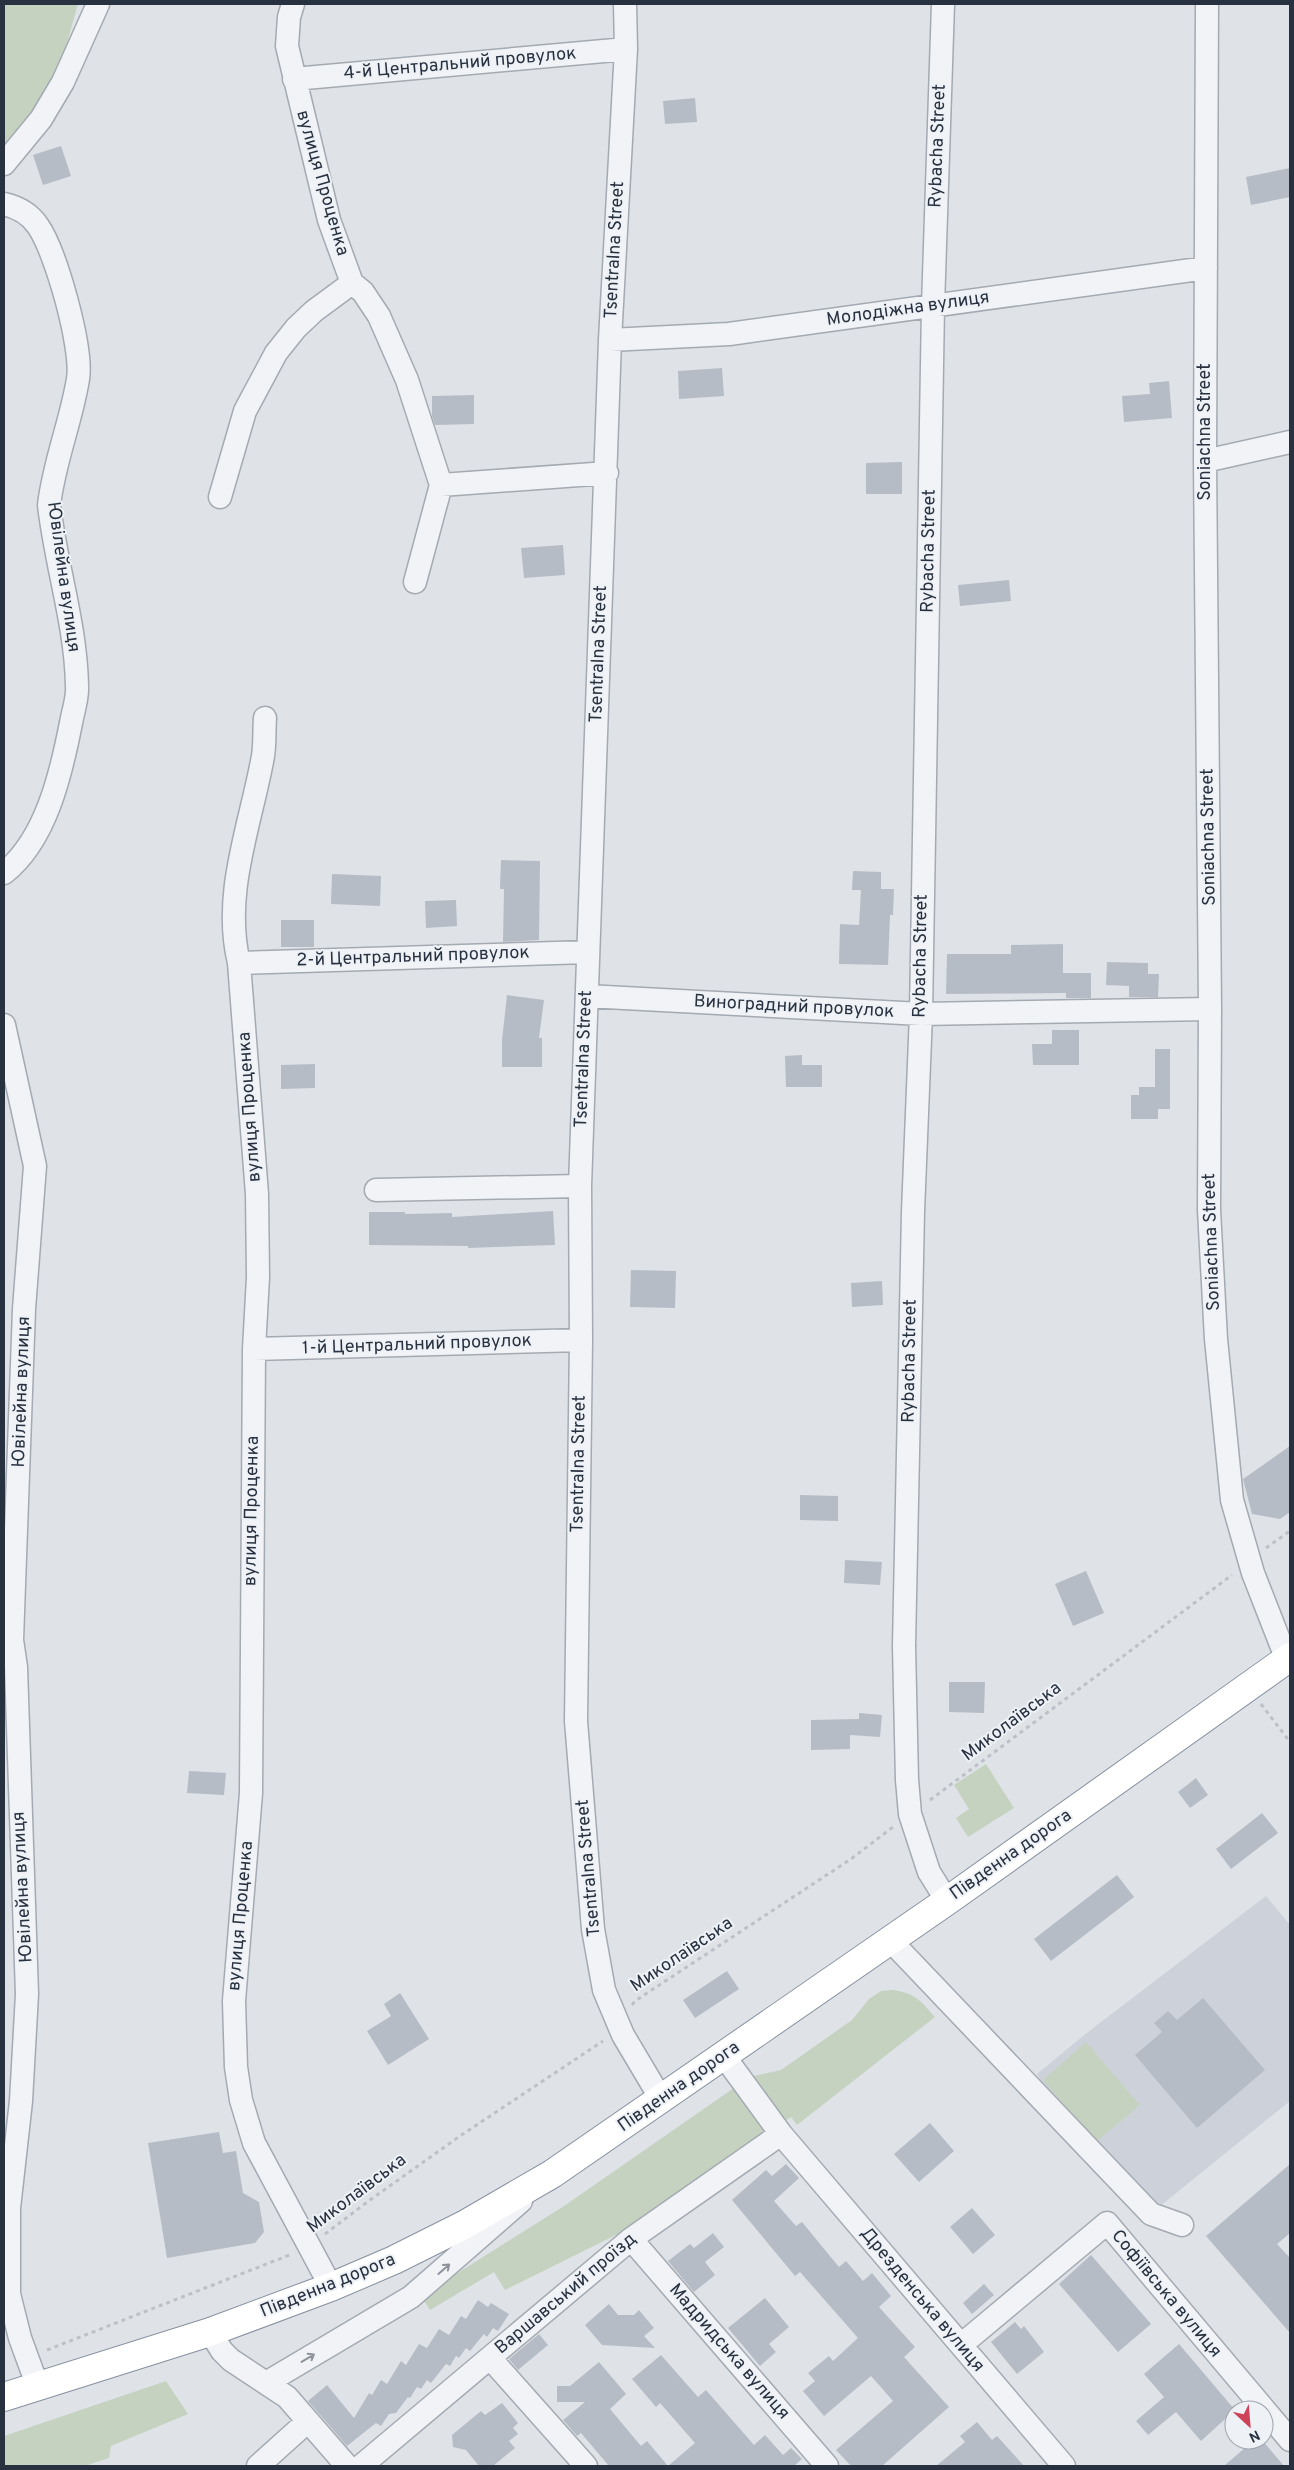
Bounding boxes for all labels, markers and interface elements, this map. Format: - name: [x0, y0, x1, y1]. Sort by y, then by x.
- street label: 4-й Центральний провулок: [343, 42, 577, 86]
- street label: Rybacha Street: [924, 84, 952, 208]
- street label: вулиця Проценка: [290, 107, 354, 259]
- street label: Tsentralna Street: [600, 181, 630, 319]
- street label: Молодіжна вулиця: [825, 286, 991, 332]
- street label: Soniachna Street: [1194, 363, 1217, 501]
- street label: Rybacha Street: [916, 489, 942, 613]
- street label: Ювілейна вулиця: [41, 500, 85, 654]
- street label: Tsentralna Street: [585, 585, 613, 723]
- street label: Soniachna Street: [1196, 768, 1222, 906]
- street label: Rybacha Street: [908, 894, 934, 1018]
- street label: 2-й Центральний провулок: [296, 941, 530, 973]
- street label: Tsentralna Street: [570, 990, 598, 1128]
- street label: Виноградний провулок: [693, 990, 895, 1024]
- street label: вулиця Проценка: [233, 1031, 267, 1183]
- street label: Soniachna Street: [1198, 1173, 1226, 1311]
- street label: Rybacha Street: [897, 1299, 923, 1423]
- street label: Ювілейна вулиця: [8, 1316, 36, 1468]
- street label: 1-й Центральний провулок: [302, 1329, 532, 1361]
- street label: Tsentralna Street: [566, 1395, 592, 1533]
- street label: вулиця Проценка: [239, 1436, 265, 1586]
- street label: Миколаївська: [958, 1677, 1066, 1767]
- street label: Tsentralna Street: [572, 1798, 606, 1938]
- street label: Південна дорога: [946, 1804, 1076, 1906]
- street label: Ювілейна вулиця: [8, 1811, 38, 1963]
- street label: вулиця Проценка: [223, 1840, 259, 1992]
- street label: Миколаївська: [626, 1912, 738, 1998]
- street label: Південна дорога: [614, 2036, 744, 2138]
- street label: Миколаївська: [303, 2149, 411, 2239]
- street label: Дрезденська вулиця: [855, 2223, 989, 2377]
- street label: Софіївська вулиця: [1106, 2225, 1226, 2363]
- street label: Варшавський проїзд: [491, 2228, 641, 2360]
- street label: Південна дорога: [257, 2248, 399, 2324]
- one-way arrow: [437, 2263, 450, 2274]
- street label: Мадридська вулиця: [664, 2279, 794, 2425]
- one-way arrow: [301, 2352, 315, 2362]
- north arrow: [1224, 2400, 1274, 2450]
- text: N: [1246, 2425, 1262, 2445]

